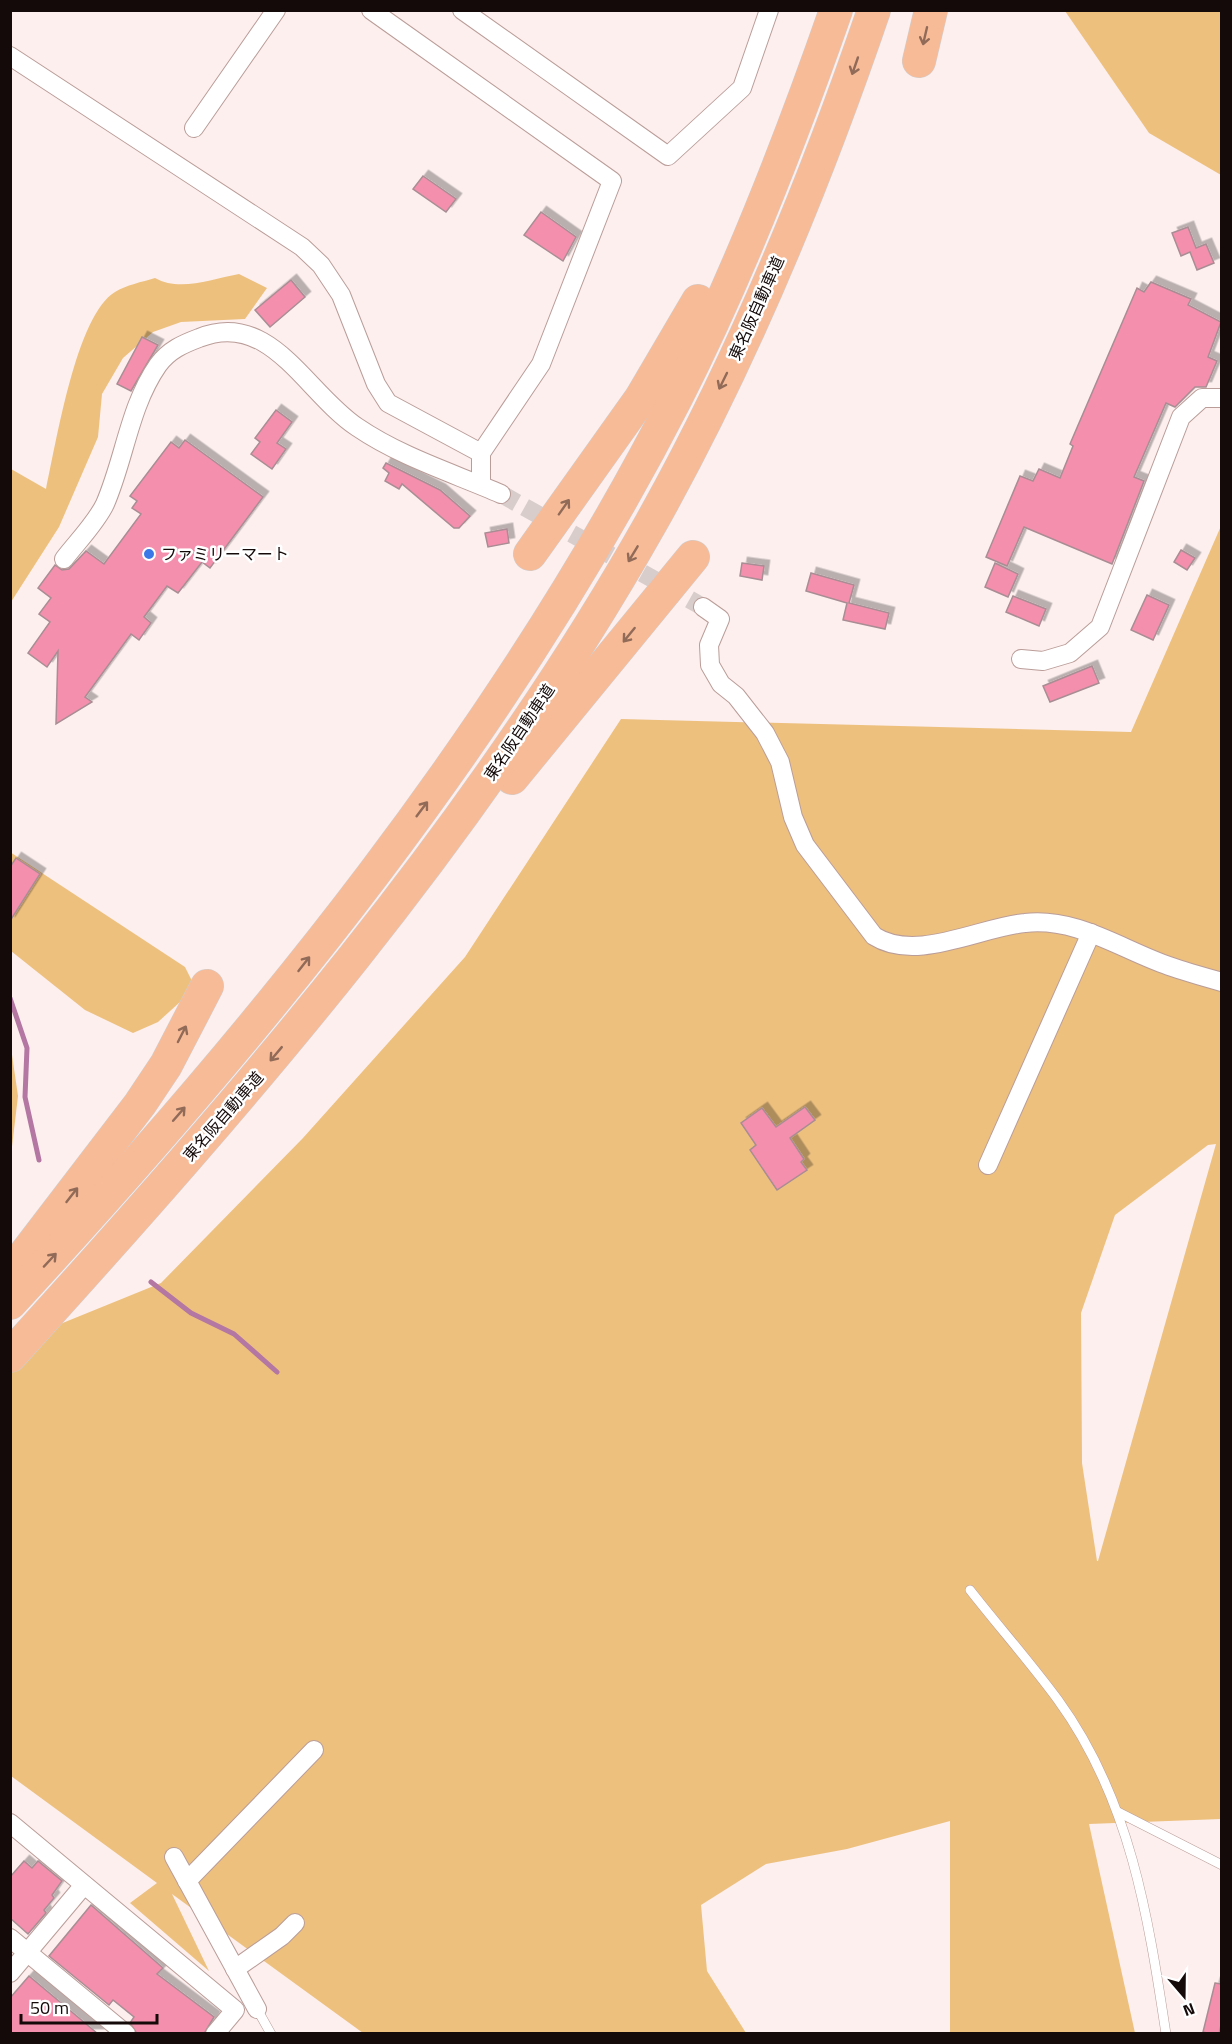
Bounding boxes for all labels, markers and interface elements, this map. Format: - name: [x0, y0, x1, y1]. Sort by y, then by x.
- one-way arrow: [919, 26, 931, 45]
- one-way arrow: [849, 56, 860, 75]
- street label: 東名阪自動車道: [722, 252, 790, 364]
- one-way arrow: [716, 372, 728, 390]
- one-way arrow: [558, 499, 570, 515]
- place label: ファミリーマート: [161, 542, 289, 566]
- one-way arrow: [626, 545, 638, 562]
- marker: ファミリーマート: [142, 547, 156, 561]
- one-way arrow: [623, 627, 636, 643]
- street label: 東名阪自動車道: [478, 679, 560, 785]
- one-way arrow: [415, 801, 428, 817]
- one-way arrow: [297, 956, 310, 972]
- one-way arrow: [177, 1026, 188, 1044]
- one-way arrow: [269, 1046, 283, 1061]
- street label: 東名阪自動車道: [177, 1066, 269, 1166]
- one-way arrow: [172, 1107, 186, 1122]
- one-way arrow: [66, 1187, 78, 1203]
- one-way arrow: [43, 1253, 57, 1268]
- north arrow: [1154, 1966, 1214, 2026]
- scale bar: [21, 1987, 158, 2025]
- text: 50 m: [30, 1994, 69, 2021]
- text: N: [1180, 1997, 1198, 2023]

